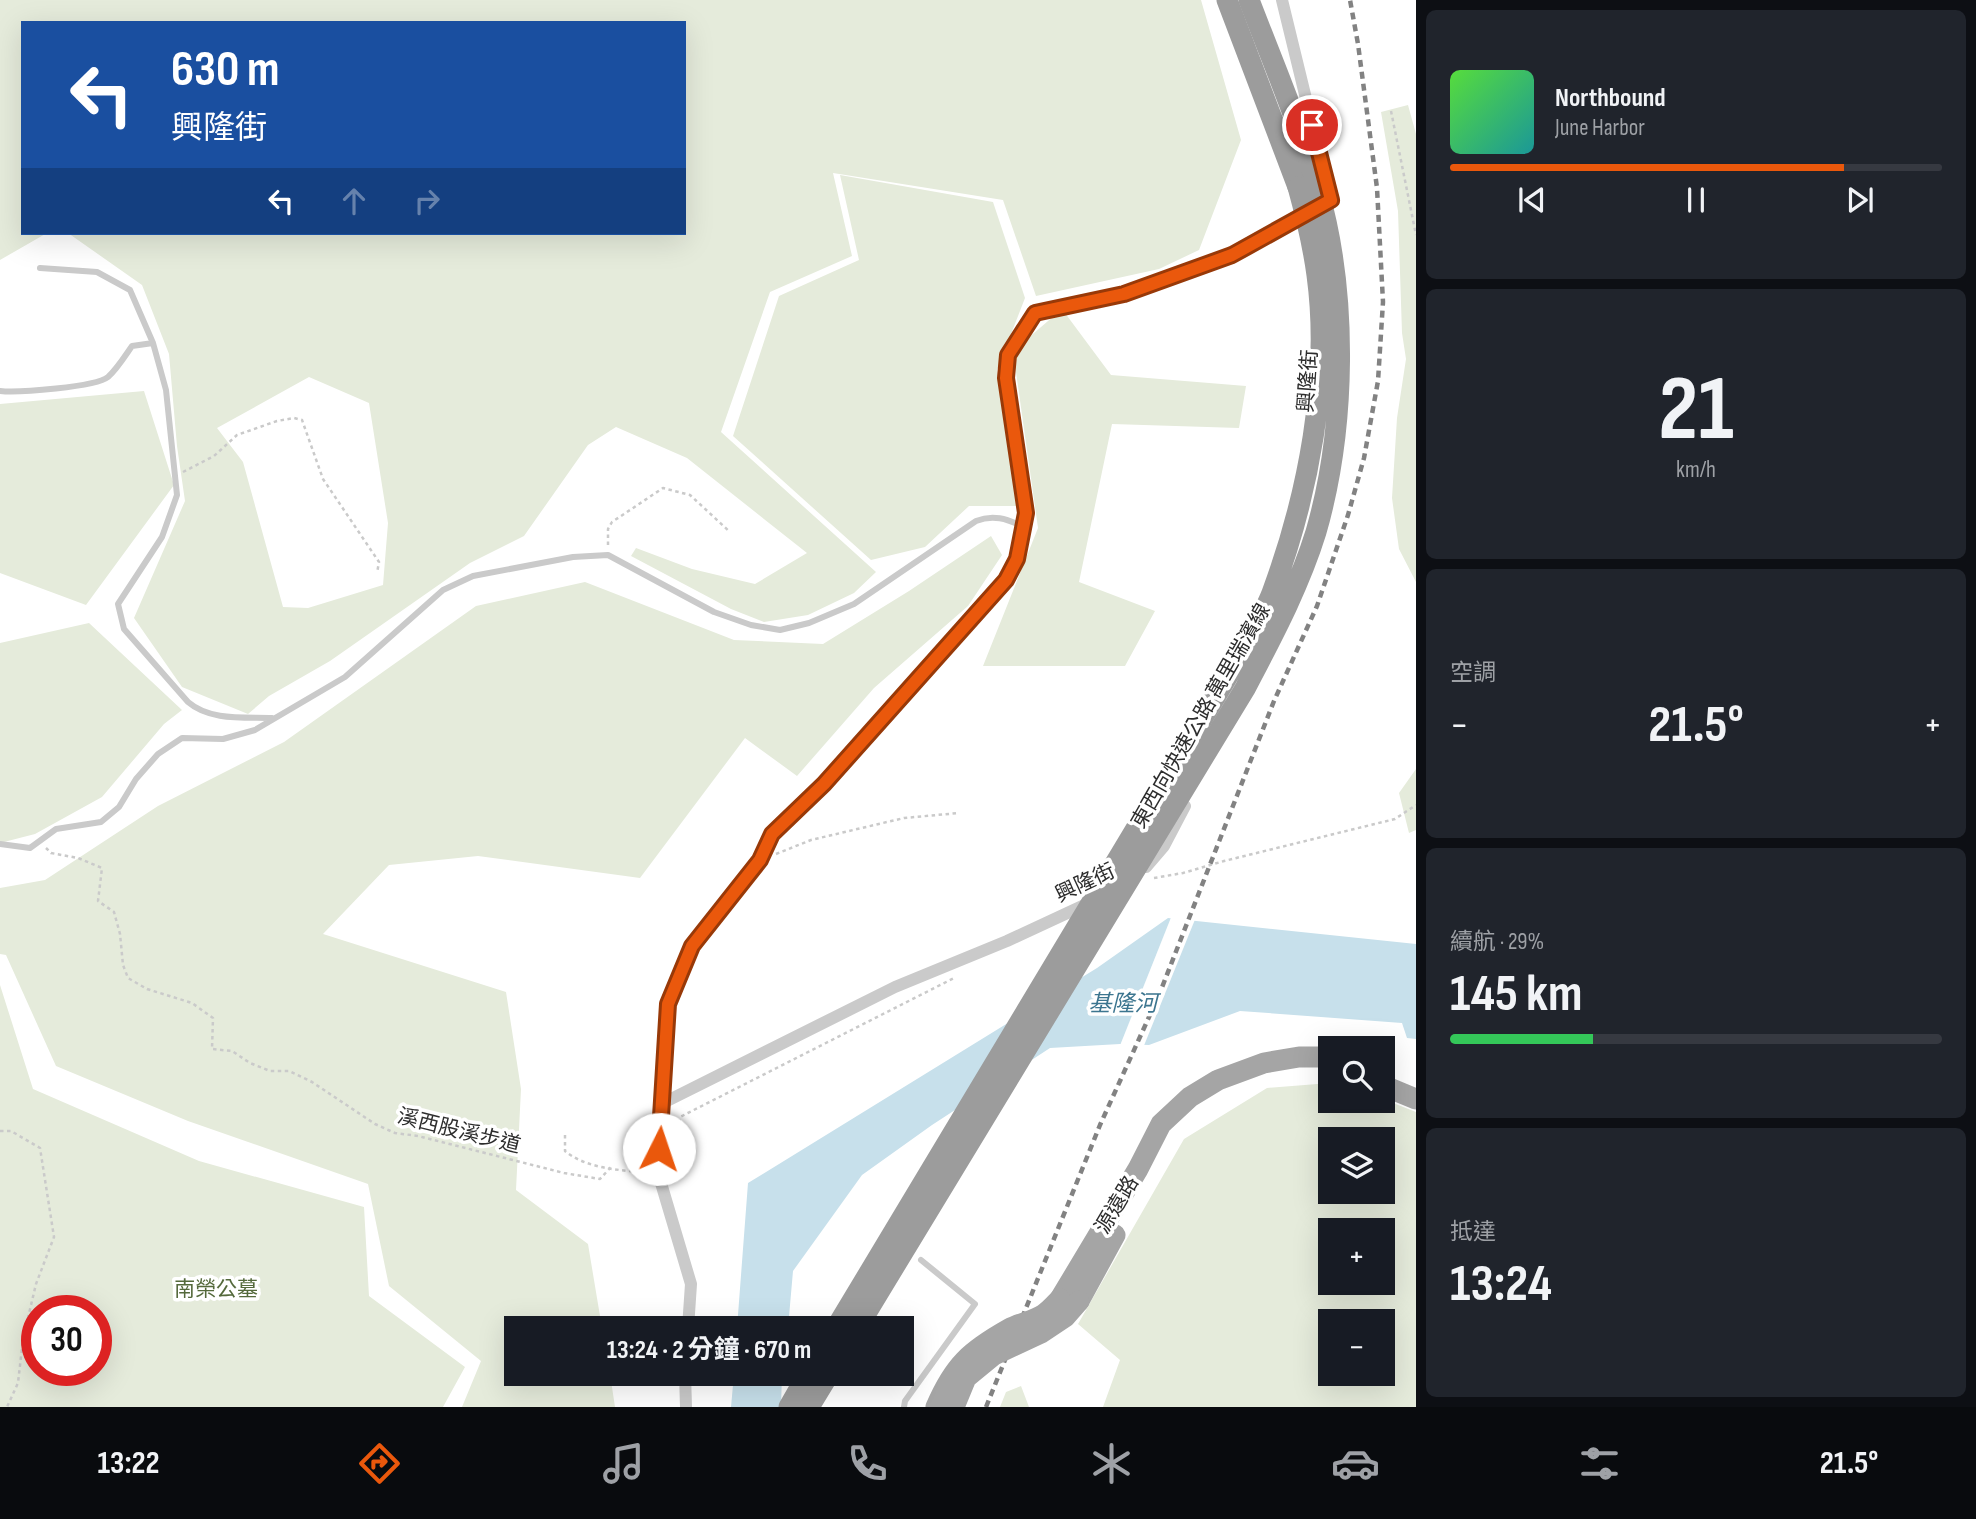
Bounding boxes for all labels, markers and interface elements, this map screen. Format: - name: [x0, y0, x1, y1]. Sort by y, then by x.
- text: 630 m: [171, 41, 280, 100]
- icon: left: [56, 49, 147, 140]
- text: Northbound: [1555, 83, 1666, 114]
- pin: [1282, 95, 1342, 155]
- icon: arrive: [1293, 106, 1331, 144]
- text: 興隆街: [171, 109, 267, 148]
- text: June Harbor: [1555, 114, 1645, 142]
- icon: previous: [1513, 181, 1551, 219]
- icon: pause: [1677, 181, 1715, 219]
- icon: next: [1841, 181, 1879, 219]
- icon: left: [262, 182, 300, 220]
- icon: ahead: [335, 182, 373, 220]
- icon: right: [408, 182, 446, 220]
- street label: 興隆街: [1293, 349, 1323, 413]
- text: 21: [1658, 356, 1734, 465]
- text: km/h: [1676, 456, 1716, 484]
- street label: 東西向快速公路 萬里瑞濱線: [1126, 599, 1276, 833]
- text: 空調: [1450, 659, 1496, 687]
- text: 21.5°: [1648, 694, 1744, 757]
- text: −: [1450, 703, 1469, 748]
- text: +: [1923, 703, 1942, 748]
- street label: 興隆街: [1051, 858, 1119, 908]
- text: 續航 · 29%: [1450, 928, 1544, 956]
- text: 145 km: [1450, 963, 1582, 1026]
- water label: 基隆河: [1089, 990, 1162, 1018]
- map controls: [1318, 1036, 1395, 1386]
- button: search: [1318, 1036, 1395, 1113]
- street label: 溪西股溪步道: [395, 1104, 523, 1158]
- position arrow: [622, 1112, 696, 1186]
- button: layers: [1318, 1127, 1395, 1204]
- street label: 源遠路: [1090, 1172, 1144, 1238]
- button: +: [1318, 1218, 1395, 1295]
- text: 抵達: [1450, 1218, 1496, 1246]
- text: 13:24: [1450, 1253, 1552, 1316]
- park label: 南榮公墓: [174, 1277, 258, 1302]
- speed limit sign: 30: [21, 1295, 112, 1386]
- button: −: [1318, 1309, 1395, 1386]
- text: 13:24 · 2 分鐘 · 670 m: [607, 1335, 811, 1366]
- icon: directions: [355, 1439, 404, 1488]
- icon: music: [599, 1439, 648, 1488]
- icon: phone: [843, 1439, 892, 1488]
- icon: climate: [1087, 1439, 1136, 1488]
- icon: car: [1331, 1439, 1380, 1488]
- icon: filters: [1575, 1439, 1624, 1488]
- text: 13:22: [98, 1444, 160, 1483]
- text: 21.5°: [1820, 1444, 1878, 1483]

